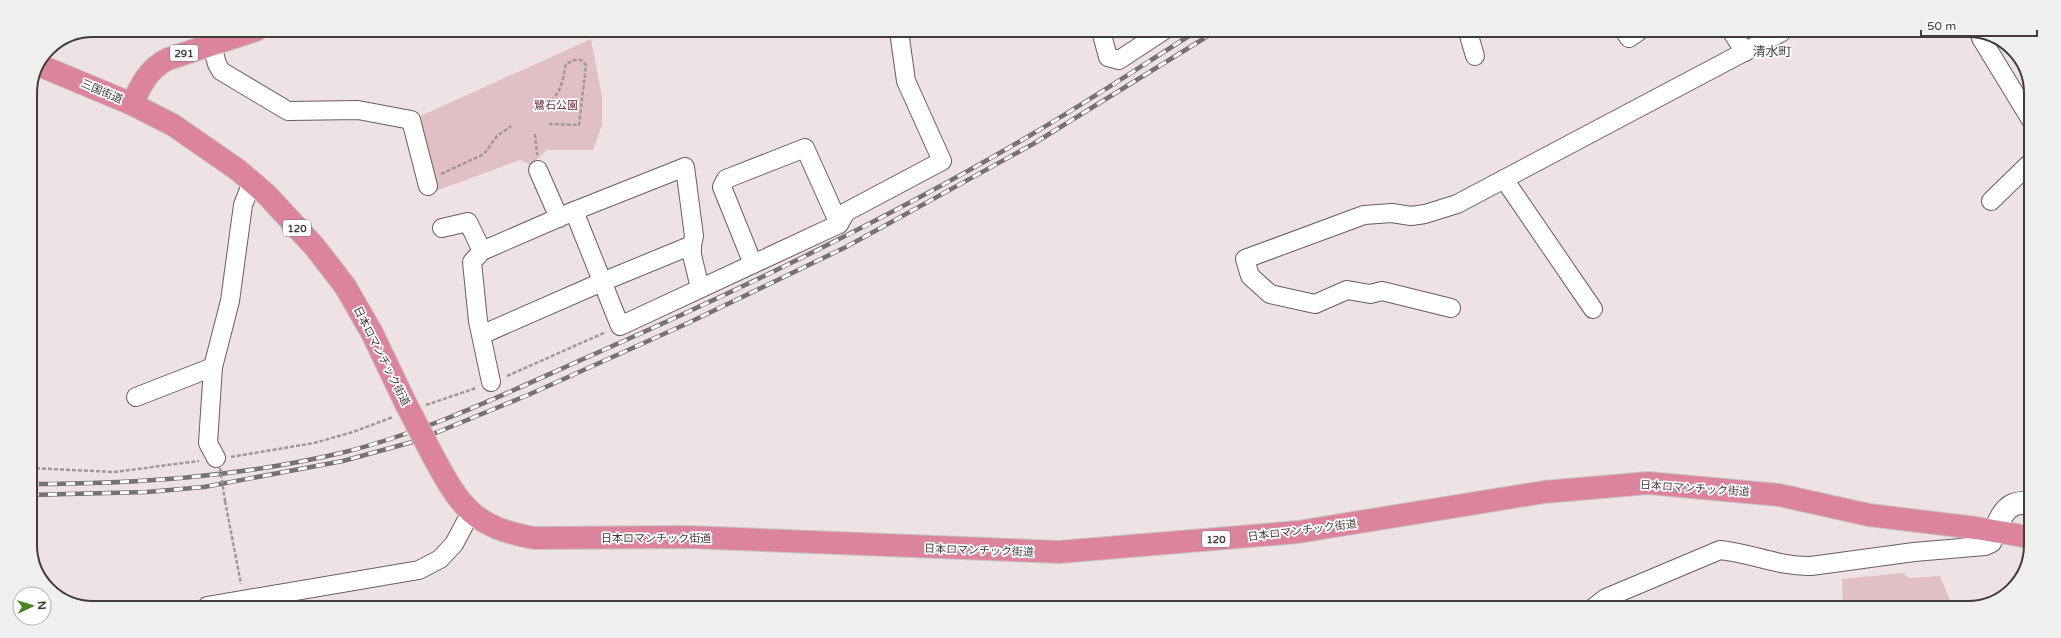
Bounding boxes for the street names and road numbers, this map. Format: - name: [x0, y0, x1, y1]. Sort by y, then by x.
- road number: 291: [170, 45, 198, 61]
- street label: 三国街道: [79, 77, 125, 106]
- road number: 120: [283, 220, 311, 236]
- street label: 日本ロマンチック街道: [351, 304, 412, 408]
- street label: 日本ロマンチック街道: [1640, 478, 1750, 499]
- street label: 日本ロマンチック街道: [1247, 517, 1357, 544]
- road number: 120: [1202, 531, 1230, 547]
- street label: 日本ロマンチック街道: [601, 532, 711, 545]
- street label: 日本ロマンチック街道: [924, 542, 1034, 559]

